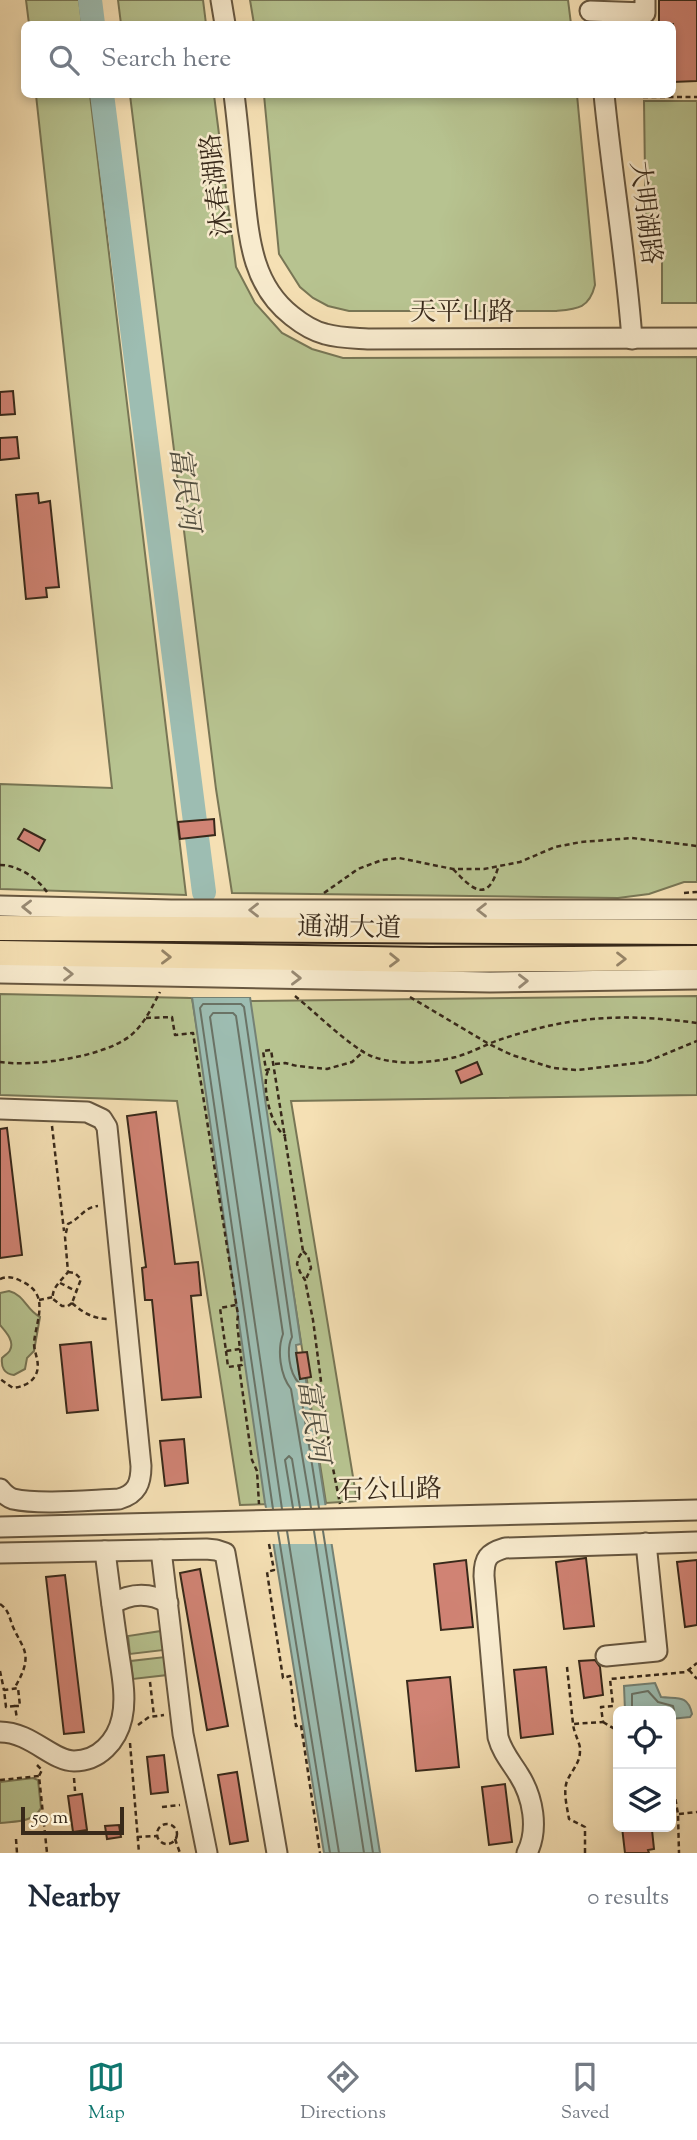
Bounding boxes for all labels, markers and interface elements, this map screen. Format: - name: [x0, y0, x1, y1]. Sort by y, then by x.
- search box: [21, 21, 676, 98]
- icon: search: [45, 41, 83, 79]
- text: Search here: [101, 41, 231, 78]
- street label: 沐春湖路: [193, 131, 243, 239]
- street label: 大明湖路: [619, 159, 669, 267]
- street label: 天平山路: [410, 295, 514, 332]
- water label: 富民河: [158, 445, 209, 538]
- one-way arrow: [21, 899, 32, 915]
- one-way arrow: [249, 902, 259, 918]
- one-way arrow: [476, 902, 487, 918]
- street label: 通湖大道: [297, 910, 401, 948]
- one-way arrow: [161, 949, 172, 964]
- one-way arrow: [616, 951, 627, 967]
- one-way arrow: [388, 952, 399, 967]
- one-way arrow: [63, 967, 74, 982]
- one-way arrow: [291, 970, 301, 986]
- one-way arrow: [518, 973, 529, 989]
- water label: 富民河: [286, 1377, 338, 1470]
- street label: 石公山路: [338, 1472, 442, 1510]
- map controls: [613, 1706, 676, 1832]
- button: locate: [613, 1706, 676, 1769]
- button: layers: [613, 1769, 676, 1832]
- scale bar: [21, 1804, 124, 1836]
- text: 50 m: [32, 1805, 68, 1832]
- text: Nearby: [28, 1877, 120, 1920]
- text: 0 results: [587, 1882, 669, 1915]
- tab: Map: [87, 2058, 125, 2127]
- tab: Directions: [300, 2058, 386, 2127]
- tab: Saved: [561, 2058, 610, 2127]

